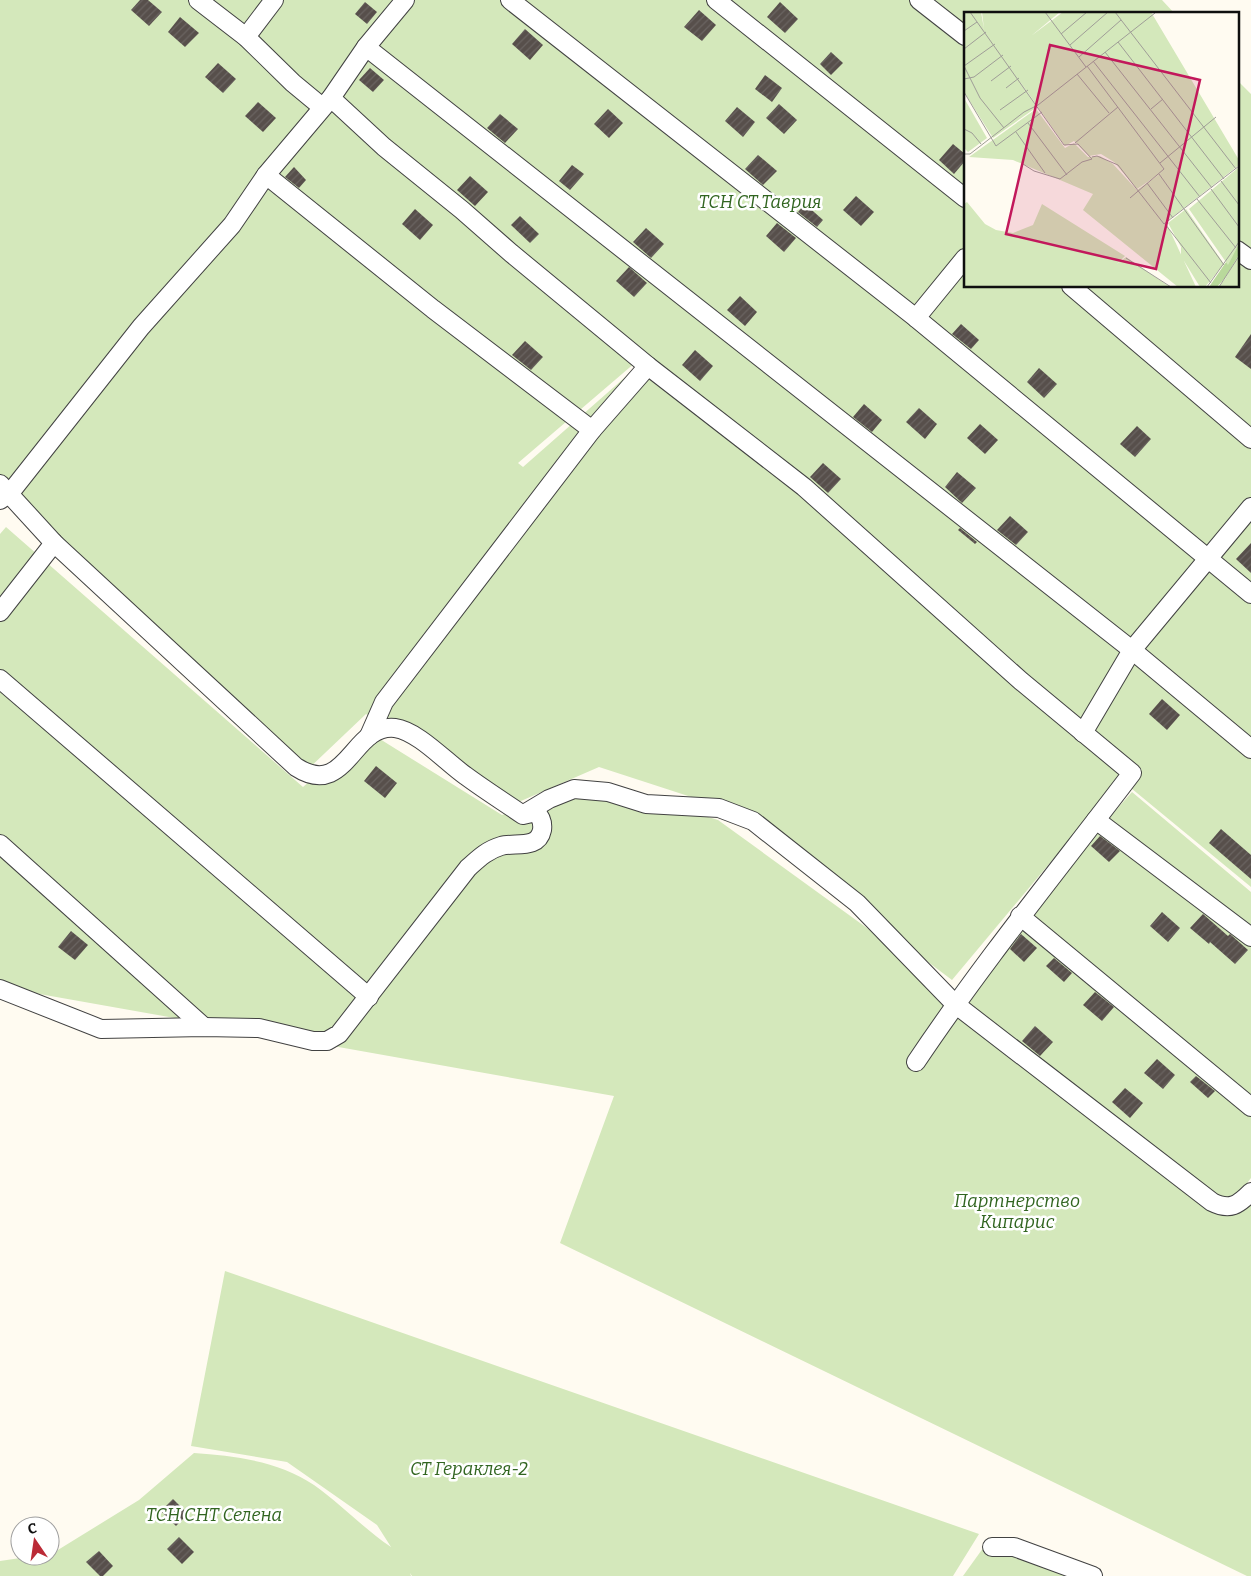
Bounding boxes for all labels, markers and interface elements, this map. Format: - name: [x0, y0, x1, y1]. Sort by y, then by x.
- inset map: [964, 12, 1238, 288]
- park label: ТСН СТ Таврия: [699, 191, 821, 213]
- park label: Партнерство Кипарис: [954, 1190, 1080, 1233]
- park label: СТ Гераклея-2: [410, 1458, 528, 1480]
- park label: ТСН СНТ Селена: [146, 1504, 282, 1526]
- north arrow: [10, 1516, 60, 1566]
- text: С: [26, 1520, 39, 1538]

